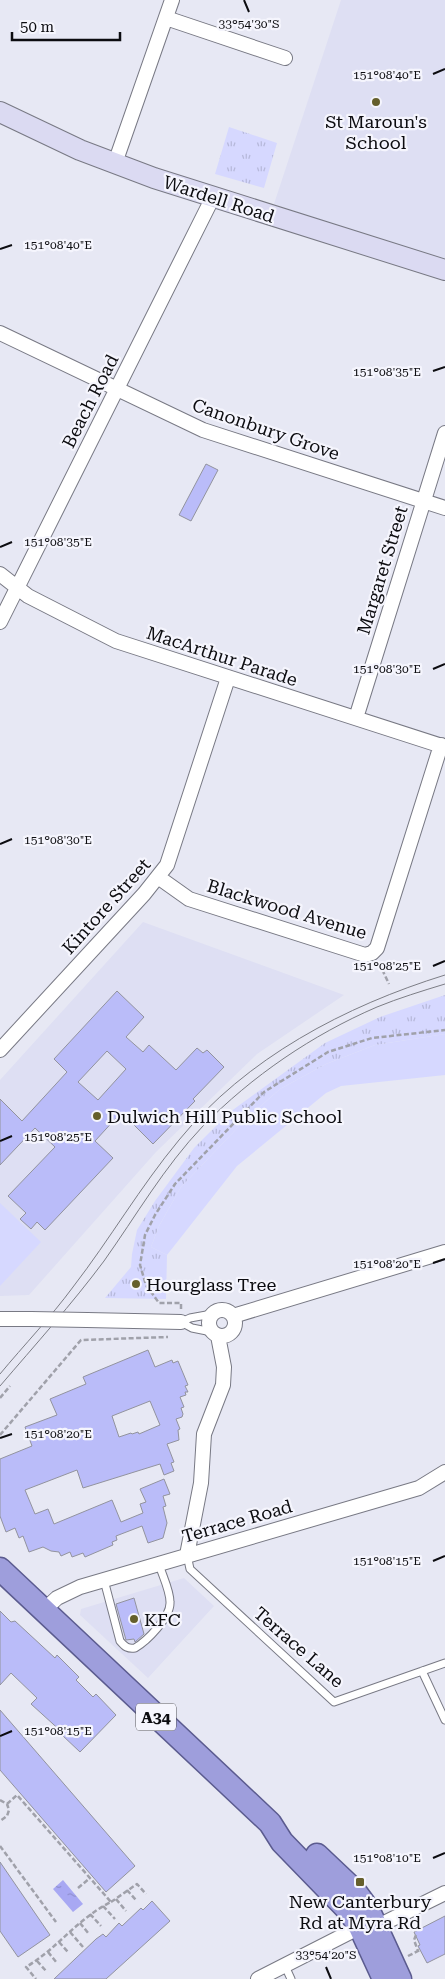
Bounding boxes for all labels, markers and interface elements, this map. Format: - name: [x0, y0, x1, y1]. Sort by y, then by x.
- scale bar: [12, 10, 120, 42]
- text: 33°54'30"S: [219, 17, 279, 31]
- text: 50 m: [20, 18, 55, 36]
- text: 151°08'40"E: [353, 68, 421, 82]
- marker: St Maroun's School: [370, 96, 382, 108]
- place label: St Maroun's School: [325, 111, 427, 153]
- street label: Wardell Road: [161, 171, 278, 227]
- text: 151°08'40"E: [24, 238, 92, 252]
- street label: Beach Road: [57, 350, 123, 451]
- text: 151°08'35"E: [353, 365, 421, 379]
- street label: Canonbury Grove: [190, 394, 343, 464]
- street label: Margaret Street: [352, 503, 412, 637]
- text: 151°08'35"E: [24, 535, 92, 549]
- street label: MacArthur Parade: [144, 622, 300, 690]
- text: 151°08'30"E: [353, 662, 421, 676]
- text: 151°08'30"E: [24, 833, 92, 847]
- street label: Kintore Street: [58, 854, 155, 958]
- street label: Blackwood Avenue: [205, 875, 369, 943]
- text: 151°08'25"E: [353, 959, 421, 973]
- place label: Dulwich Hill Public School: [107, 1106, 343, 1127]
- marker: Dulwich Hill Public School: [91, 1110, 103, 1122]
- text: 151°08'25"E: [24, 1130, 92, 1144]
- text: 151°08'20"E: [353, 1257, 421, 1271]
- place label: Hourglass Tree: [146, 1274, 276, 1295]
- marker: Hourglass Tree: [130, 1278, 142, 1290]
- text: 151°08'20"E: [24, 1427, 92, 1441]
- street label: Terrace Road: [179, 1495, 295, 1547]
- text: 151°08'15"E: [353, 1554, 421, 1568]
- street label: Terrace Lane: [250, 1602, 348, 1692]
- place label: KFC: [144, 1609, 181, 1630]
- marker: KFC: [128, 1613, 140, 1625]
- road number: A34: [136, 1704, 176, 1730]
- text: 151°08'15"E: [24, 1724, 92, 1738]
- text: 151°08'10"E: [353, 1851, 421, 1865]
- marker: New Canterbury Rd at Myra Rd: [354, 1876, 366, 1888]
- place label: New Canterbury Rd at Myra Rd: [289, 1891, 432, 1933]
- text: 33°54'20"S: [296, 1948, 356, 1962]

